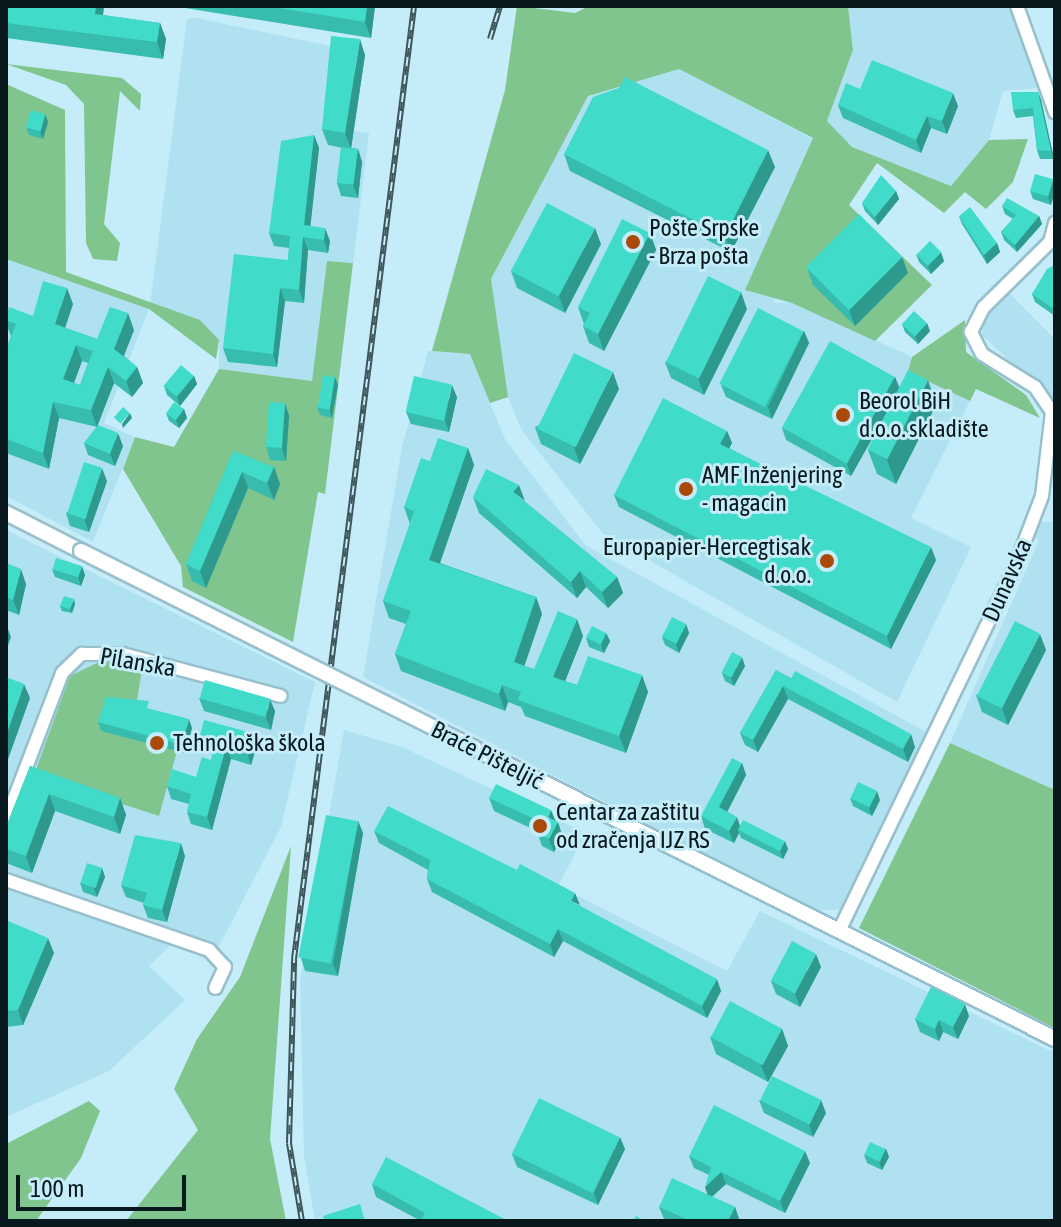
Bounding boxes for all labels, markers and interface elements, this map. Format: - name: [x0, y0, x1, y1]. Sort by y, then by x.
- place label: Pošte Srpske - Brza pošta: [649, 214, 759, 270]
- marker: Pošte Srpske - Brza pošta: [624, 233, 642, 251]
- place label: Beorol BiH d.o.o. skladište: [859, 387, 989, 443]
- marker: Beorol BiH d.o.o. skladište: [834, 406, 852, 424]
- place label: AMF Inženjering - magacin: [702, 461, 842, 517]
- marker: AMF Inženjering - magacin: [677, 480, 695, 498]
- place label: Europapier-Hercegtisak d.o.o.: [603, 533, 811, 589]
- street label: Dunavska: [976, 534, 1038, 626]
- marker: Europapier-Hercegtisak d.o.o.: [818, 552, 836, 570]
- street label: Pilanska: [98, 641, 178, 683]
- street label: Braće Pišteljić: [426, 715, 548, 795]
- place label: Tehnološka škola: [173, 729, 326, 757]
- marker: Tehnološka škola: [148, 734, 166, 752]
- place label: Centar za zaštitu od zračenja IJZ RS: [556, 798, 710, 854]
- marker: Centar za zaštitu od zračenja IJZ RS: [531, 817, 549, 835]
- scale bar: [20, 1159, 190, 1209]
- text: 100 m: [30, 1175, 84, 1202]

